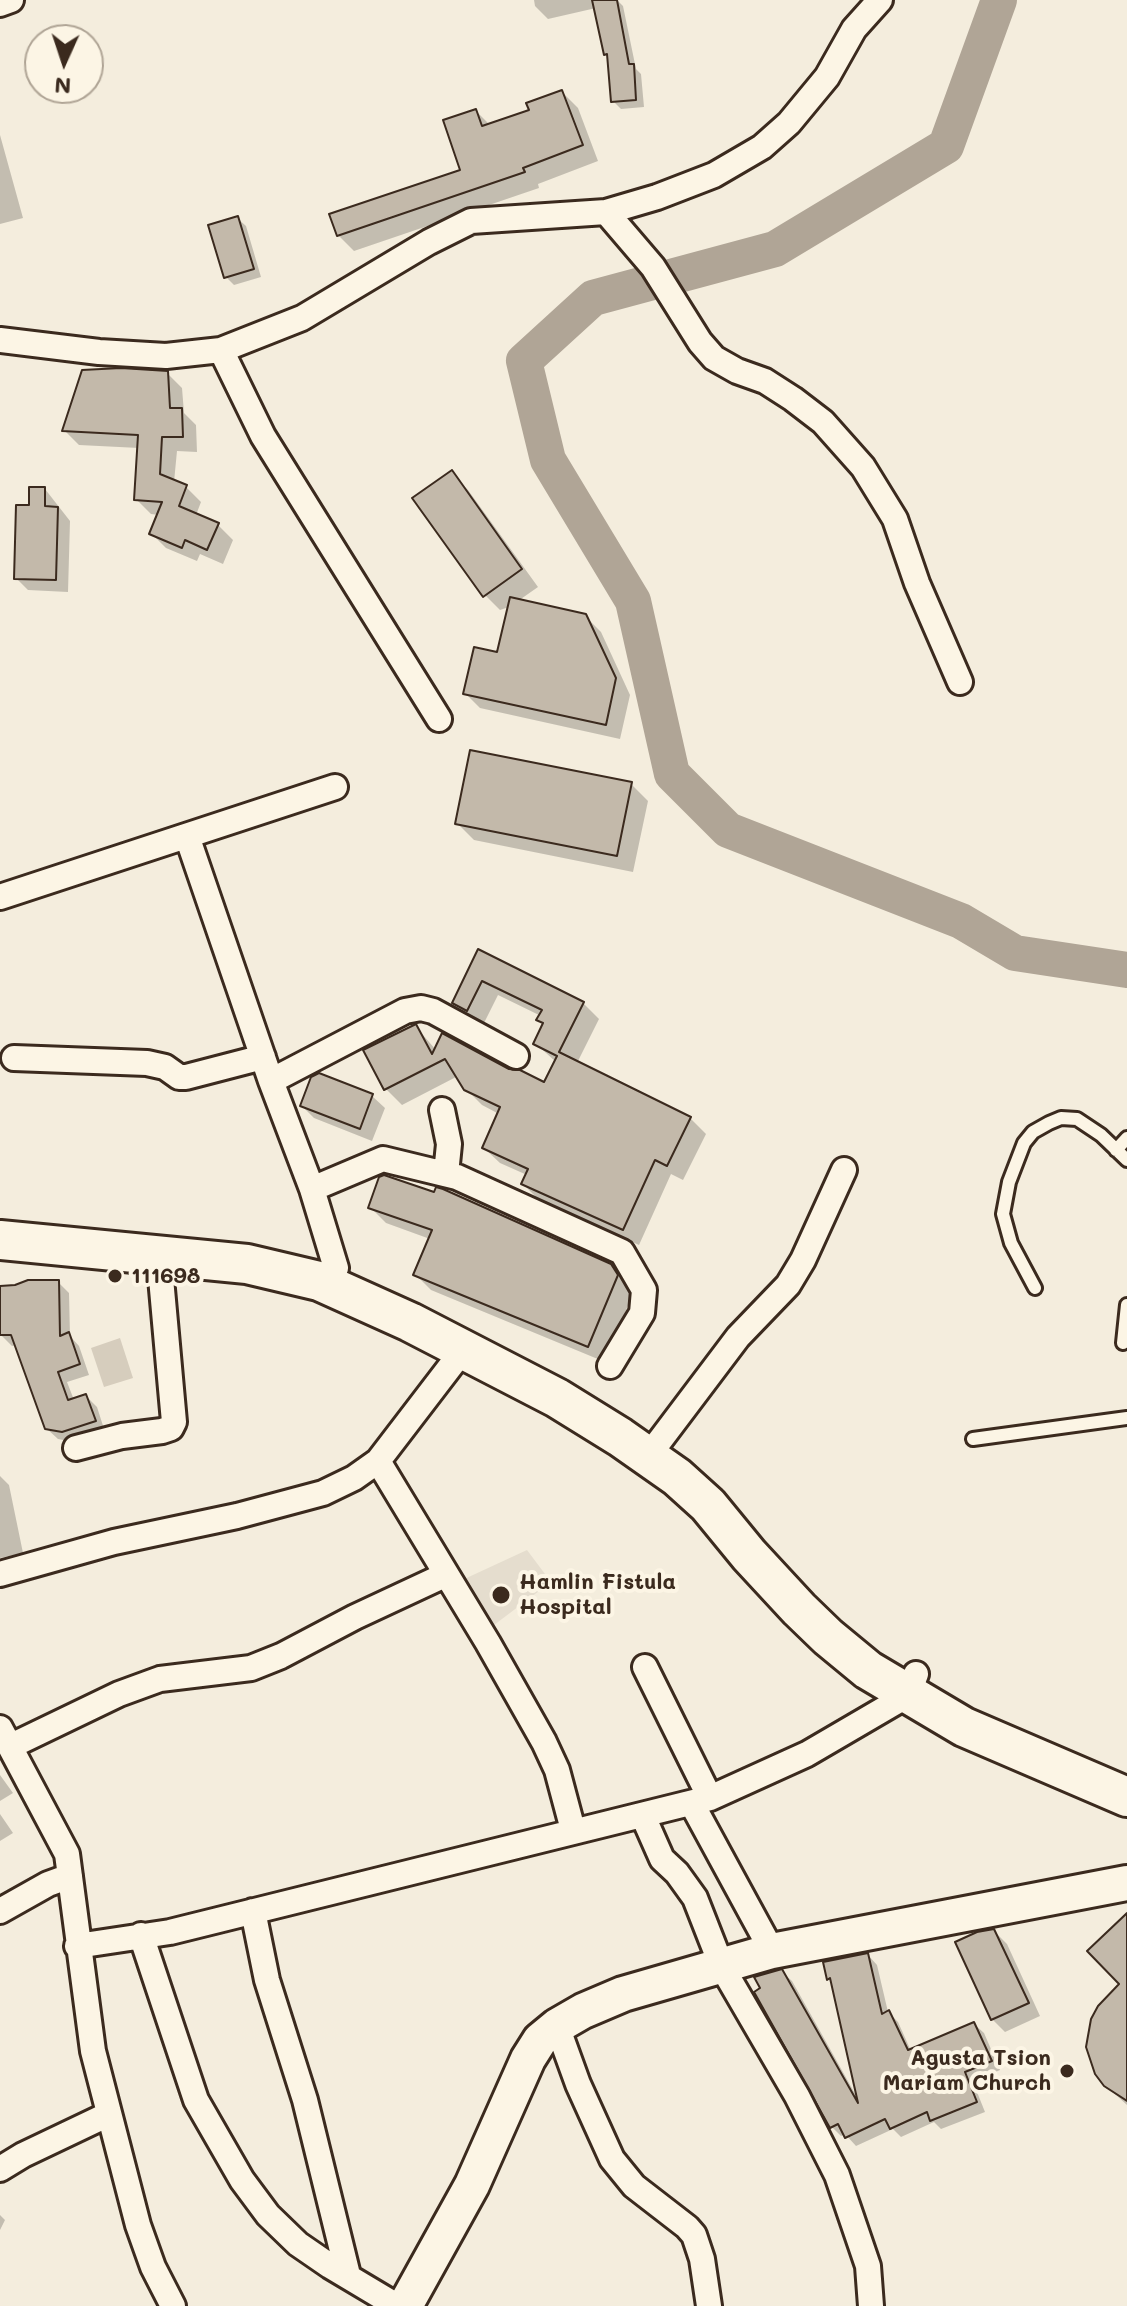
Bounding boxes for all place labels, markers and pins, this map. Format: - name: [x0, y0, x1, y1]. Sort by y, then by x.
- place label: 111698: [131, 1263, 200, 1289]
- marker: 111698: [106, 1267, 124, 1285]
- place label: Hamlin Fistula Hospital: [519, 1569, 676, 1620]
- marker: Hamlin Fistula Hospital: [490, 1584, 512, 1606]
- place label: Agusta Tsion Mariam Church: [883, 2045, 1051, 2096]
- marker: Agusta Tsion Mariam Church: [1058, 2062, 1076, 2080]

